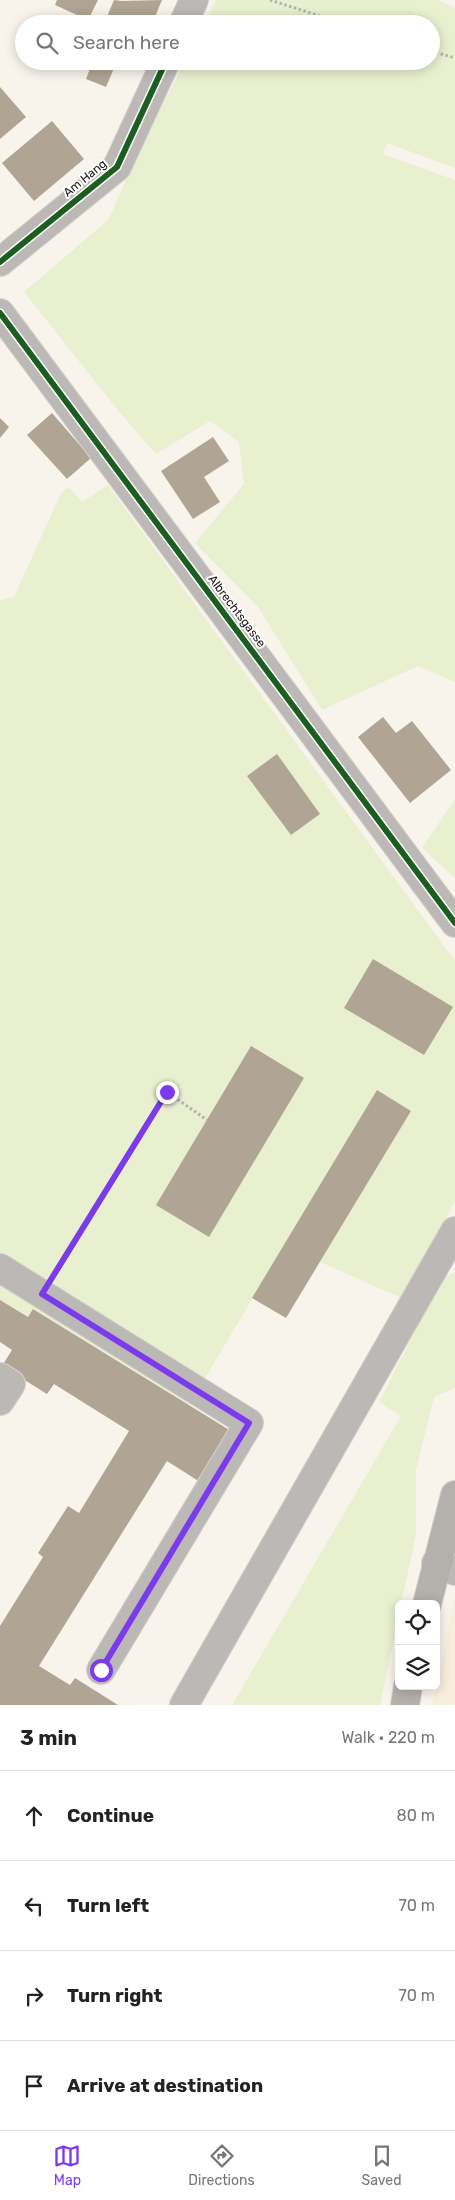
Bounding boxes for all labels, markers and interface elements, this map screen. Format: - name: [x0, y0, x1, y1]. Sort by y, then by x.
- search box: [15, 15, 440, 70]
- icon: search: [33, 29, 61, 57]
- text: Search here: [73, 31, 180, 54]
- street label: Am Hang: [61, 156, 109, 200]
- street label: Albrechtsgasse: [205, 572, 269, 650]
- route end: [156, 1081, 179, 1104]
- map controls: [395, 1600, 440, 1690]
- button: locate: [395, 1600, 440, 1645]
- button: layers: [395, 1645, 440, 1690]
- route start: [90, 1659, 113, 1682]
- text: 3 min: [20, 1725, 77, 1750]
- text: Walk · 220 m: [342, 1728, 435, 1747]
- icon: ahead: [20, 1802, 48, 1830]
- text: Continue: [67, 1804, 154, 1827]
- text: 80 m: [397, 1806, 435, 1825]
- icon: left: [20, 1892, 48, 1920]
- text: Turn left: [67, 1894, 149, 1917]
- text: 70 m: [398, 1896, 435, 1915]
- icon: right: [20, 1982, 48, 2010]
- text: Turn right: [67, 1984, 162, 2007]
- text: 70 m: [398, 1986, 435, 2005]
- icon: arrive: [20, 2072, 48, 2100]
- text: Arrive at destination: [67, 2074, 263, 2097]
- tab: Map: [53, 2142, 81, 2189]
- tab: Directions: [188, 2142, 255, 2189]
- tab: Saved: [362, 2142, 402, 2189]

